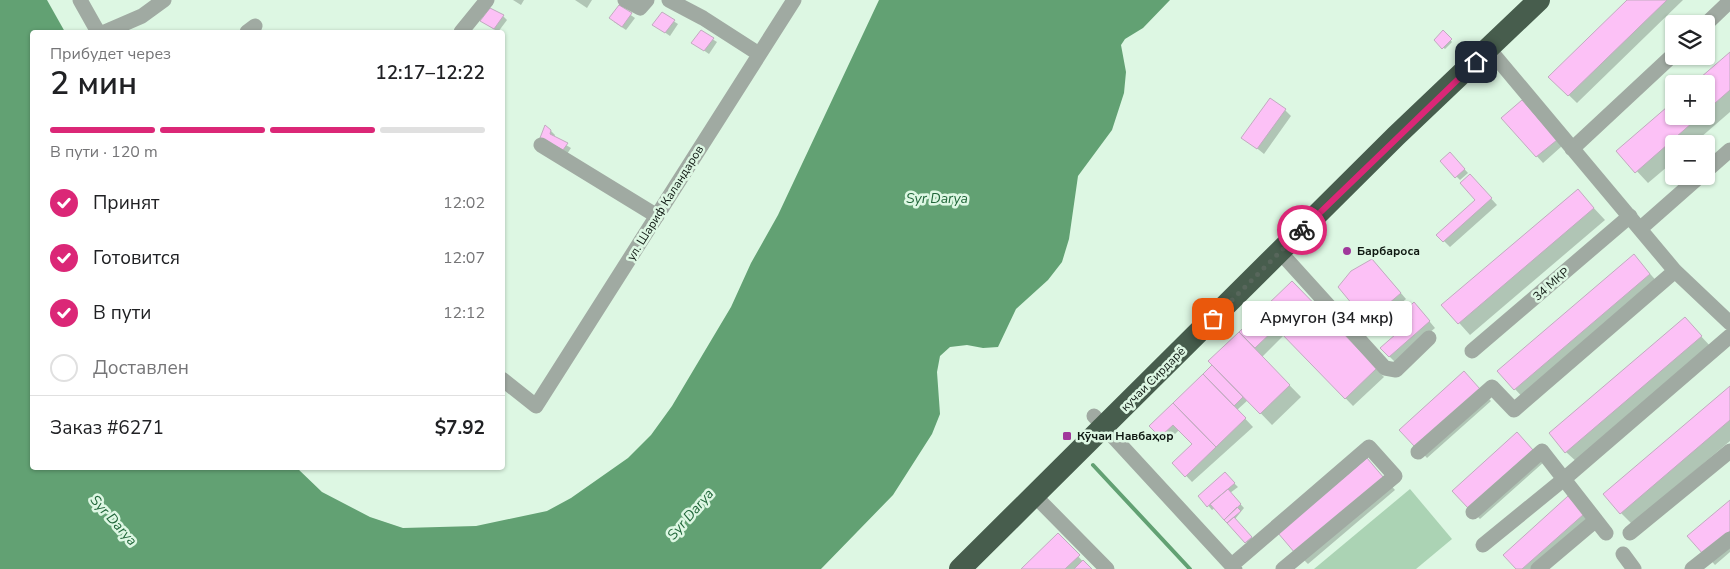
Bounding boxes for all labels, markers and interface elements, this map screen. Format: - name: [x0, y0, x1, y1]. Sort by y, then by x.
- map controls: [1665, 15, 1715, 185]
- button: layers: [1665, 15, 1715, 65]
- pin: [1455, 41, 1497, 83]
- text: Прибудет через: [50, 43, 171, 65]
- icon: home: [1462, 48, 1490, 76]
- text: 12:17–12:22: [375, 60, 485, 86]
- text: 2 мин: [50, 62, 137, 105]
- button: +: [1665, 75, 1715, 125]
- button: −: [1665, 135, 1715, 185]
- text: В пути · 120 m: [50, 141, 158, 163]
- street label: ул. Шариф Каландаров: [623, 142, 707, 264]
- icon: check: [50, 189, 78, 217]
- water label: Syr Darya: [906, 189, 968, 208]
- text: Принят: [93, 190, 160, 216]
- text: 12:02: [443, 192, 485, 214]
- courier: [1277, 205, 1327, 255]
- icon: bike: [1288, 216, 1316, 244]
- place label: Барбароса: [1357, 243, 1420, 259]
- icon: check: [50, 244, 78, 272]
- text: Готовится: [93, 245, 180, 271]
- marker: Барбароса: [1341, 245, 1353, 257]
- text: 12:07: [443, 247, 485, 269]
- street label: 34 МКР: [1530, 264, 1573, 304]
- pin: [1192, 298, 1234, 340]
- icon: check: [50, 299, 78, 327]
- text: В пути: [93, 300, 151, 326]
- text: 12:12: [443, 302, 485, 324]
- callout: Армугон (34 мкр): [1243, 302, 1413, 336]
- icon: bag: [1199, 305, 1227, 333]
- text: Армугон (34 мкр): [1260, 307, 1394, 329]
- street label: кучаи Сирдарё: [1117, 343, 1189, 415]
- text: Доставлен: [93, 355, 189, 381]
- text: Заказ #6271: [50, 415, 164, 441]
- text: $7.92: [435, 415, 485, 441]
- place label: Кӯчаи Навбаҳор: [1077, 428, 1174, 444]
- marker: Кӯчаи Навбаҳор: [1061, 430, 1073, 442]
- water label: Syr Darya: [663, 485, 718, 544]
- water label: Syr Darya: [86, 491, 141, 550]

